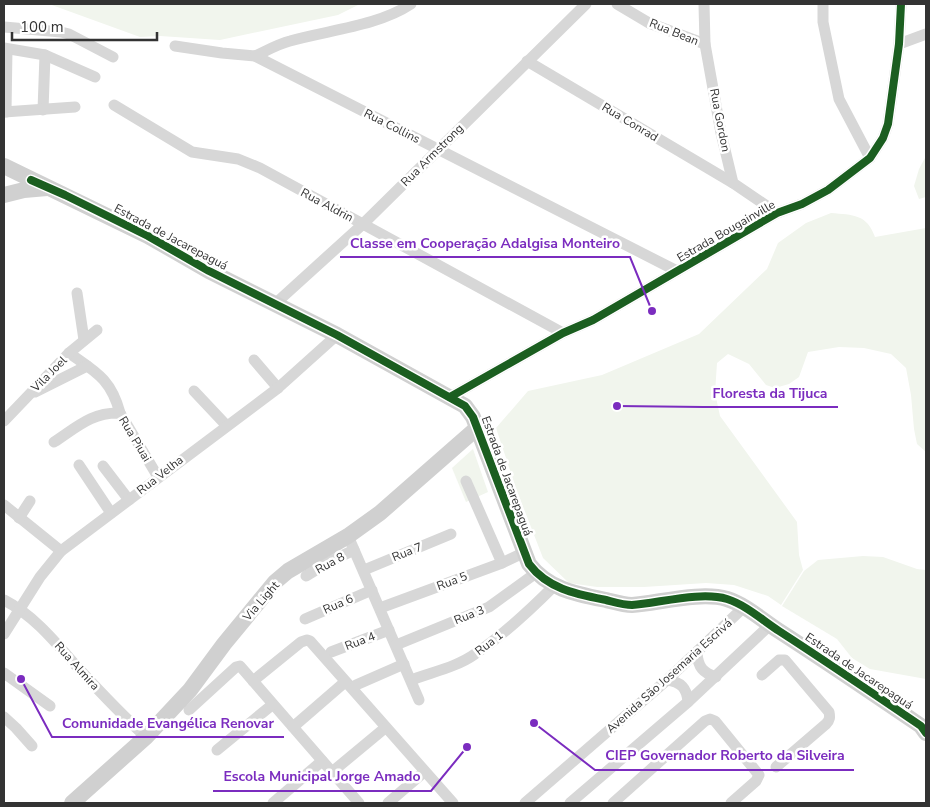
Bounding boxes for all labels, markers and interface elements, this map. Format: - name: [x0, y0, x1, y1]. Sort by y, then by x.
- scale bar: [12, 10, 158, 42]
- street label: Rua Bean: [647, 15, 701, 49]
- text: 100 m: [20, 17, 64, 37]
- street label: Rua Gordon: [706, 87, 734, 153]
- street label: Rua Conrad: [599, 99, 661, 145]
- street label: Rua Collins: [361, 105, 423, 147]
- street label: Rua Armstrong: [397, 120, 467, 190]
- street label: Rua Aldrin: [298, 184, 356, 226]
- street label: Estrada Bougainville: [674, 196, 778, 266]
- street label: Estrada de Jacarepaguá: [111, 200, 231, 274]
- callout: Classe em Cooperação Adalgisa Monteiro: [340, 228, 630, 257]
- text: Classe em Cooperação Adalgisa Monteiro: [350, 234, 620, 253]
- street label: Vila Joel: [27, 352, 71, 396]
- callout: Floresta da Tijuca: [703, 378, 838, 407]
- text: Floresta da Tijuca: [713, 384, 827, 403]
- street label: Rua Piuai: [115, 413, 155, 465]
- street label: Estrada de Jacarepaguá: [478, 414, 536, 538]
- street label: Rua Velha: [133, 452, 187, 498]
- street label: Rua 7: [389, 539, 425, 565]
- street label: Rua 8: [312, 548, 348, 578]
- street label: Rua 5: [435, 568, 469, 594]
- street label: Via Light: [239, 577, 283, 625]
- street label: Rua 6: [320, 590, 356, 618]
- street label: Rua 3: [451, 602, 487, 628]
- street label: Avenida São Josemaria Escrivá: [603, 615, 735, 737]
- street label: Rua 1: [472, 627, 506, 659]
- street label: Rua 4: [342, 628, 378, 654]
- street label: Estrada de Jacarepaguá: [802, 629, 916, 713]
- street label: Rua Almira: [51, 638, 103, 694]
- callout: Comunidade Evangélica Renovar: [52, 708, 284, 737]
- text: Comunidade Evangélica Renovar: [62, 714, 274, 733]
- callout: CIEP Governador Roberto da Silveira: [595, 741, 854, 770]
- text: CIEP Governador Roberto da Silveira: [605, 746, 845, 765]
- callout: Escola Municipal Jorge Amado: [213, 762, 431, 791]
- text: Escola Municipal Jorge Amado: [223, 767, 421, 786]

